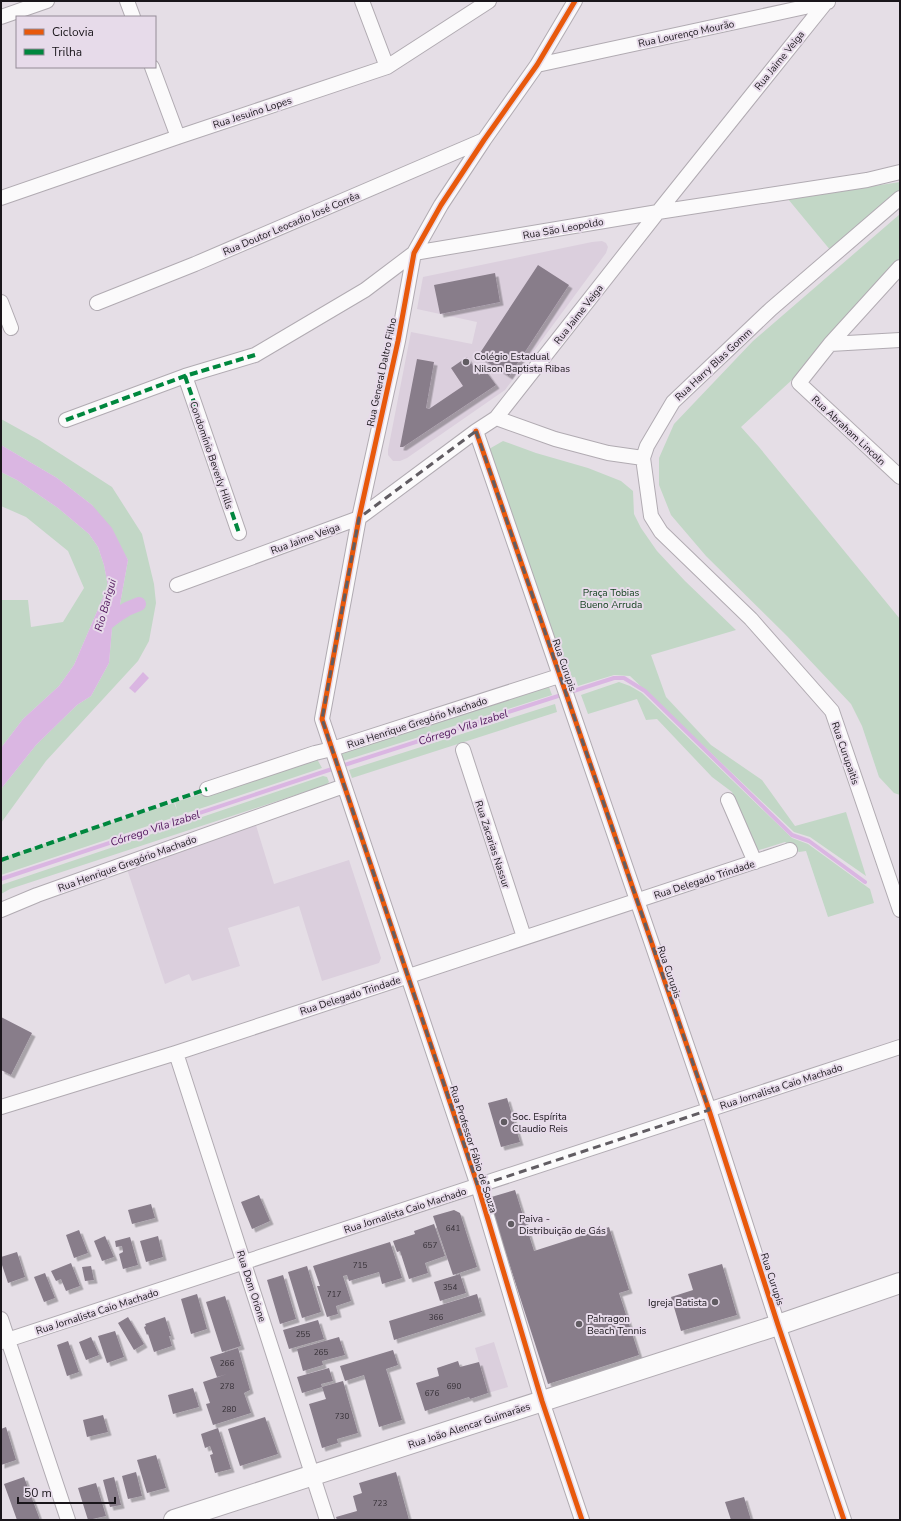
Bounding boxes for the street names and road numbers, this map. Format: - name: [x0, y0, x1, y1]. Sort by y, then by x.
- street label: Rua Lourenço Mourão: [637, 17, 736, 51]
- street label: Rua Jaime Veiga: [751, 28, 808, 93]
- street label: Rua Jesuino Lopes: [211, 94, 294, 132]
- street label: Rua Doutor Leocadio José Corrêa: [221, 189, 362, 259]
- street label: Rua São Leopoldo: [522, 215, 605, 243]
- street label: Rua Jaime Veiga: [551, 282, 607, 348]
- street label: Rua General Daltro Filho: [364, 316, 400, 428]
- street label: Rua Harry Blas Gomm: [672, 325, 755, 404]
- street label: Rua Abraham Lincoln: [808, 393, 888, 469]
- street label: Condomínio Beverly Hills: [186, 400, 236, 511]
- street label: Rua Jaime Veiga: [269, 520, 342, 558]
- street label: Rua Curupis: [549, 637, 580, 694]
- street label: Rua Henrique Gregório Machado: [346, 694, 490, 752]
- street label: Rua Curupaitis: [828, 720, 862, 787]
- street label: Rua Zacarias Nassur: [471, 799, 513, 890]
- street label: Rua Henrique Gregório Machado: [56, 832, 199, 896]
- street label: Rua Delegado Trindade: [652, 857, 757, 903]
- street label: Rua Curupis: [654, 944, 685, 1001]
- street label: Rua Delegado Trindade: [298, 973, 403, 1019]
- street label: Rua Jornalista Caio Machado: [718, 1060, 845, 1113]
- street label: Rua Professor Fábio de Souza: [446, 1084, 500, 1215]
- street label: Rua Jornalista Caio Machado: [342, 1184, 469, 1237]
- street label: Rua Dom Orione: [233, 1249, 269, 1324]
- street label: Rua Curupis: [757, 1251, 787, 1308]
- street label: Rua Jornalista Caio Machado: [34, 1285, 161, 1338]
- street label: Rua João Alencar Guimarães: [406, 1400, 532, 1452]

